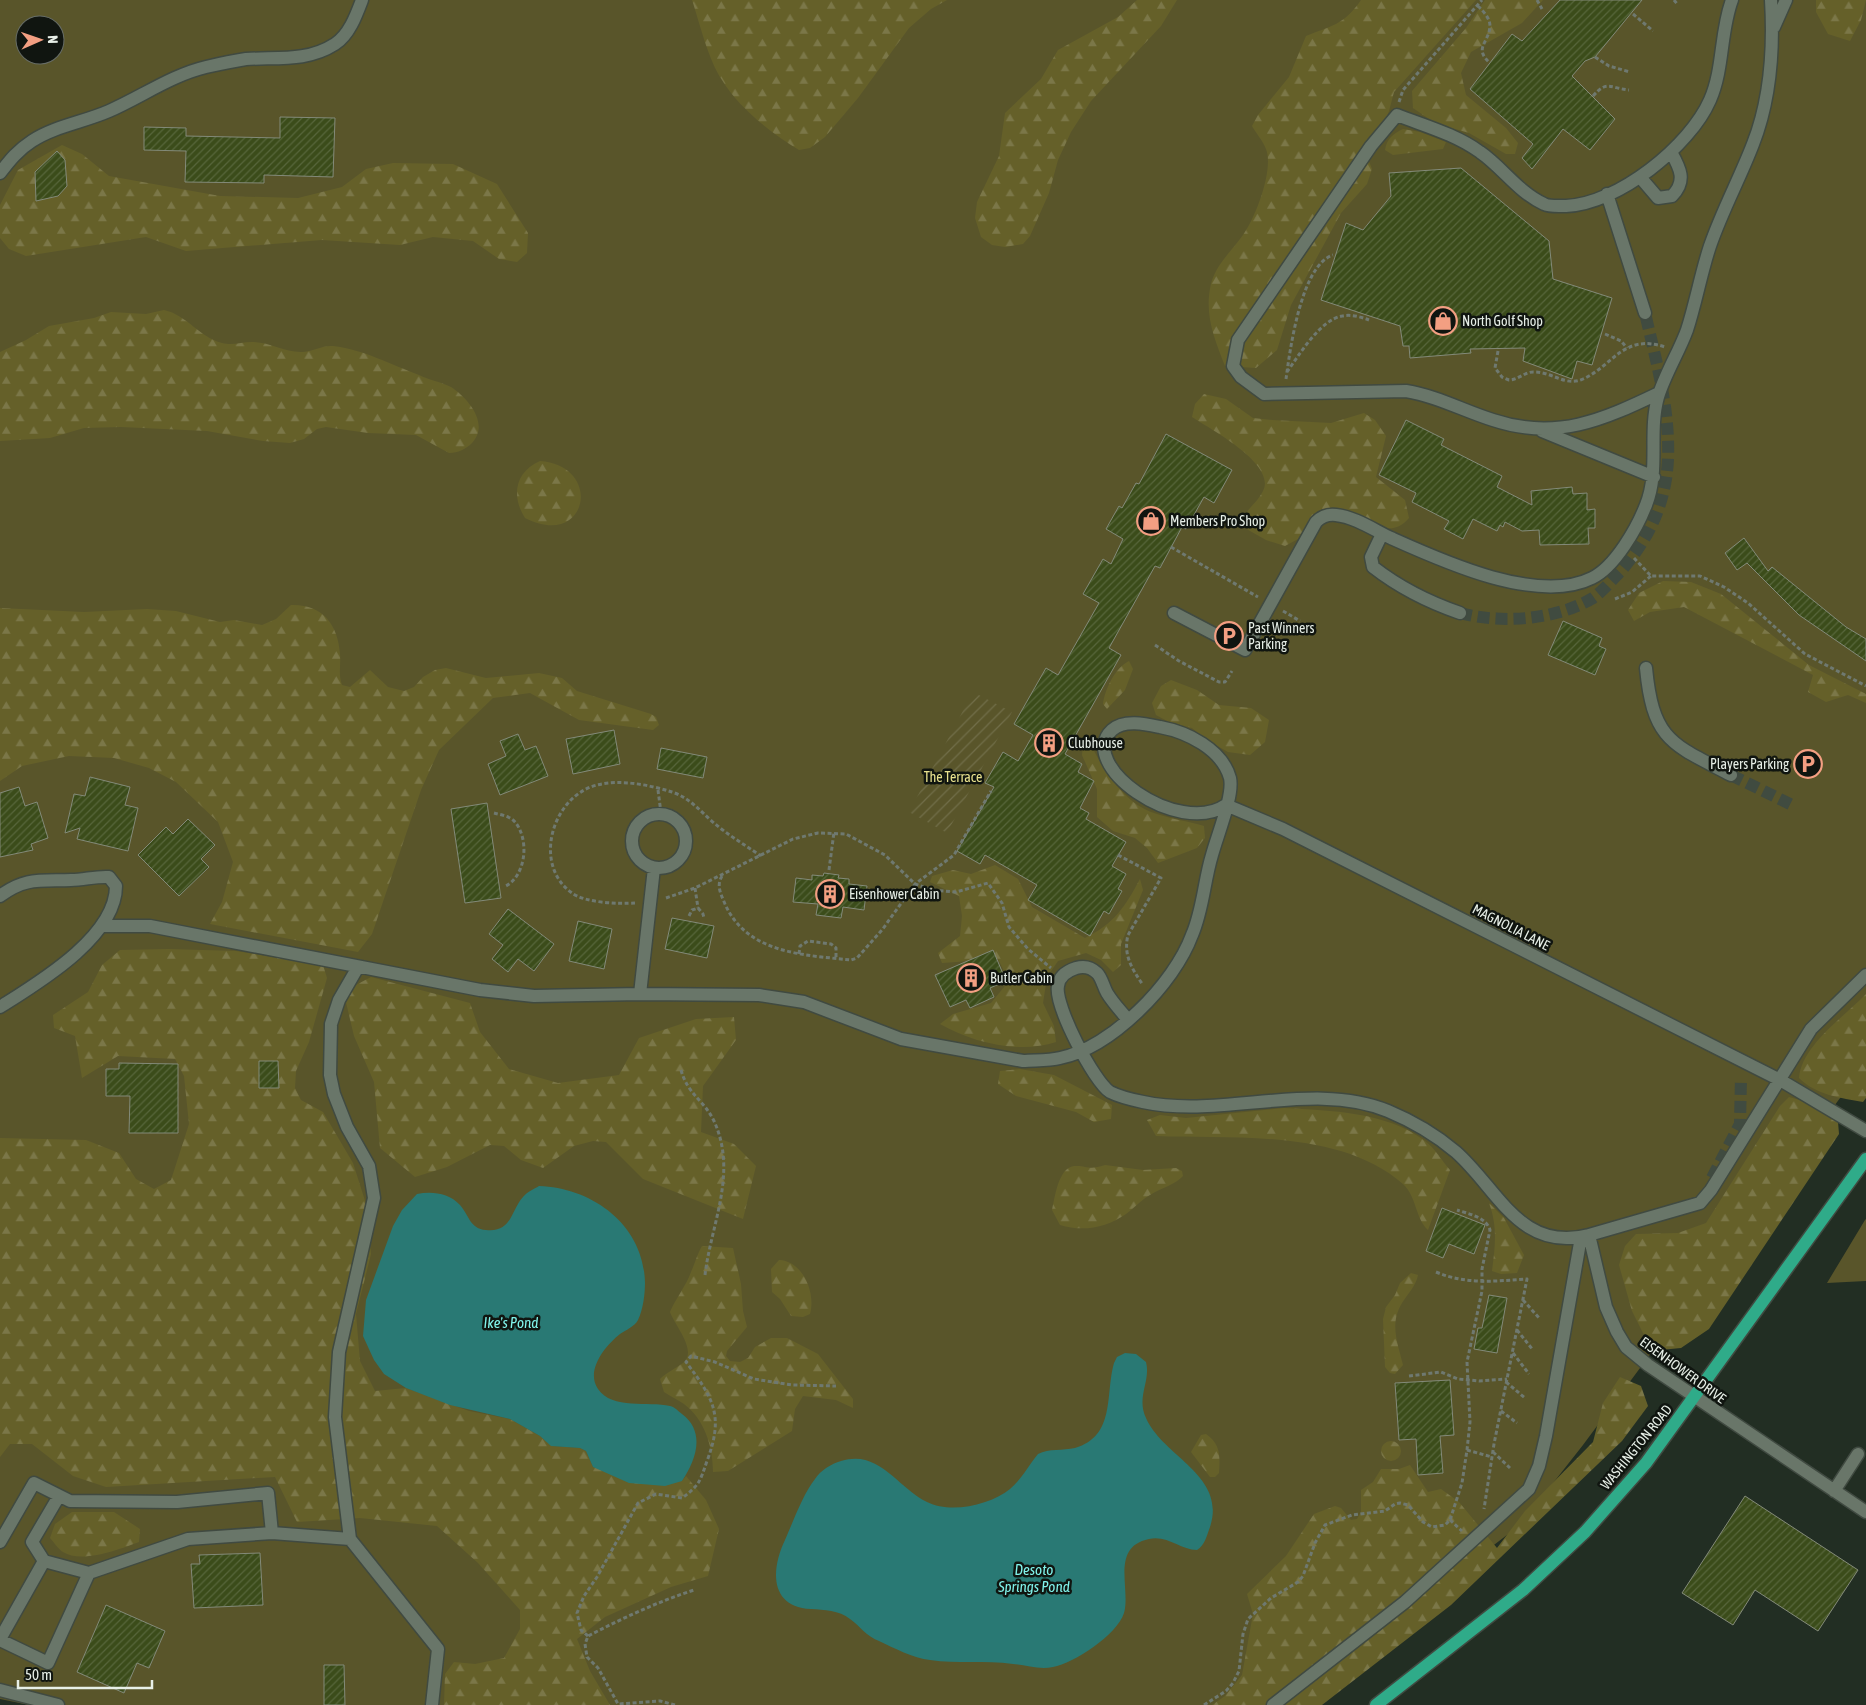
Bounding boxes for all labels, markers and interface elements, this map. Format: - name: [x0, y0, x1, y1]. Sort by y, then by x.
- north arrow: [15, 15, 65, 65]
- text: N: [45, 35, 61, 44]
- shop icon: North Golf Shop: [1428, 306, 1458, 336]
- place label: North Golf Shop: [1462, 313, 1543, 329]
- shop icon: Members Pro Shop: [1136, 506, 1166, 536]
- place label: Members Pro Shop: [1170, 513, 1266, 529]
- place label: Past Winners Parking: [1248, 620, 1314, 652]
- parking icon: Past Winners Parking: [1214, 621, 1244, 651]
- building icon: Clubhouse: [1034, 728, 1064, 758]
- place label: Clubhouse: [1068, 735, 1123, 751]
- parking icon: Players Parking: [1793, 749, 1823, 779]
- place label: Players Parking: [1710, 756, 1789, 772]
- park label: The Terrace: [924, 769, 982, 785]
- building icon: Eisenhower Cabin: [815, 879, 845, 909]
- place label: Eisenhower Cabin: [849, 886, 940, 902]
- street label: MAGNOLIA LANE: [1470, 901, 1552, 953]
- building icon: Butler Cabin: [956, 963, 986, 993]
- place label: Butler Cabin: [990, 970, 1053, 986]
- water label: Ike's Pond: [484, 1314, 538, 1331]
- street label: EISENHOWER DRIVE: [1637, 1334, 1729, 1406]
- street label: WASHINGTON ROAD: [1597, 1401, 1675, 1492]
- water label: Desoto Springs Pond: [997, 1561, 1070, 1595]
- scale bar: [18, 1658, 151, 1690]
- text: 50 m: [25, 1666, 52, 1683]

